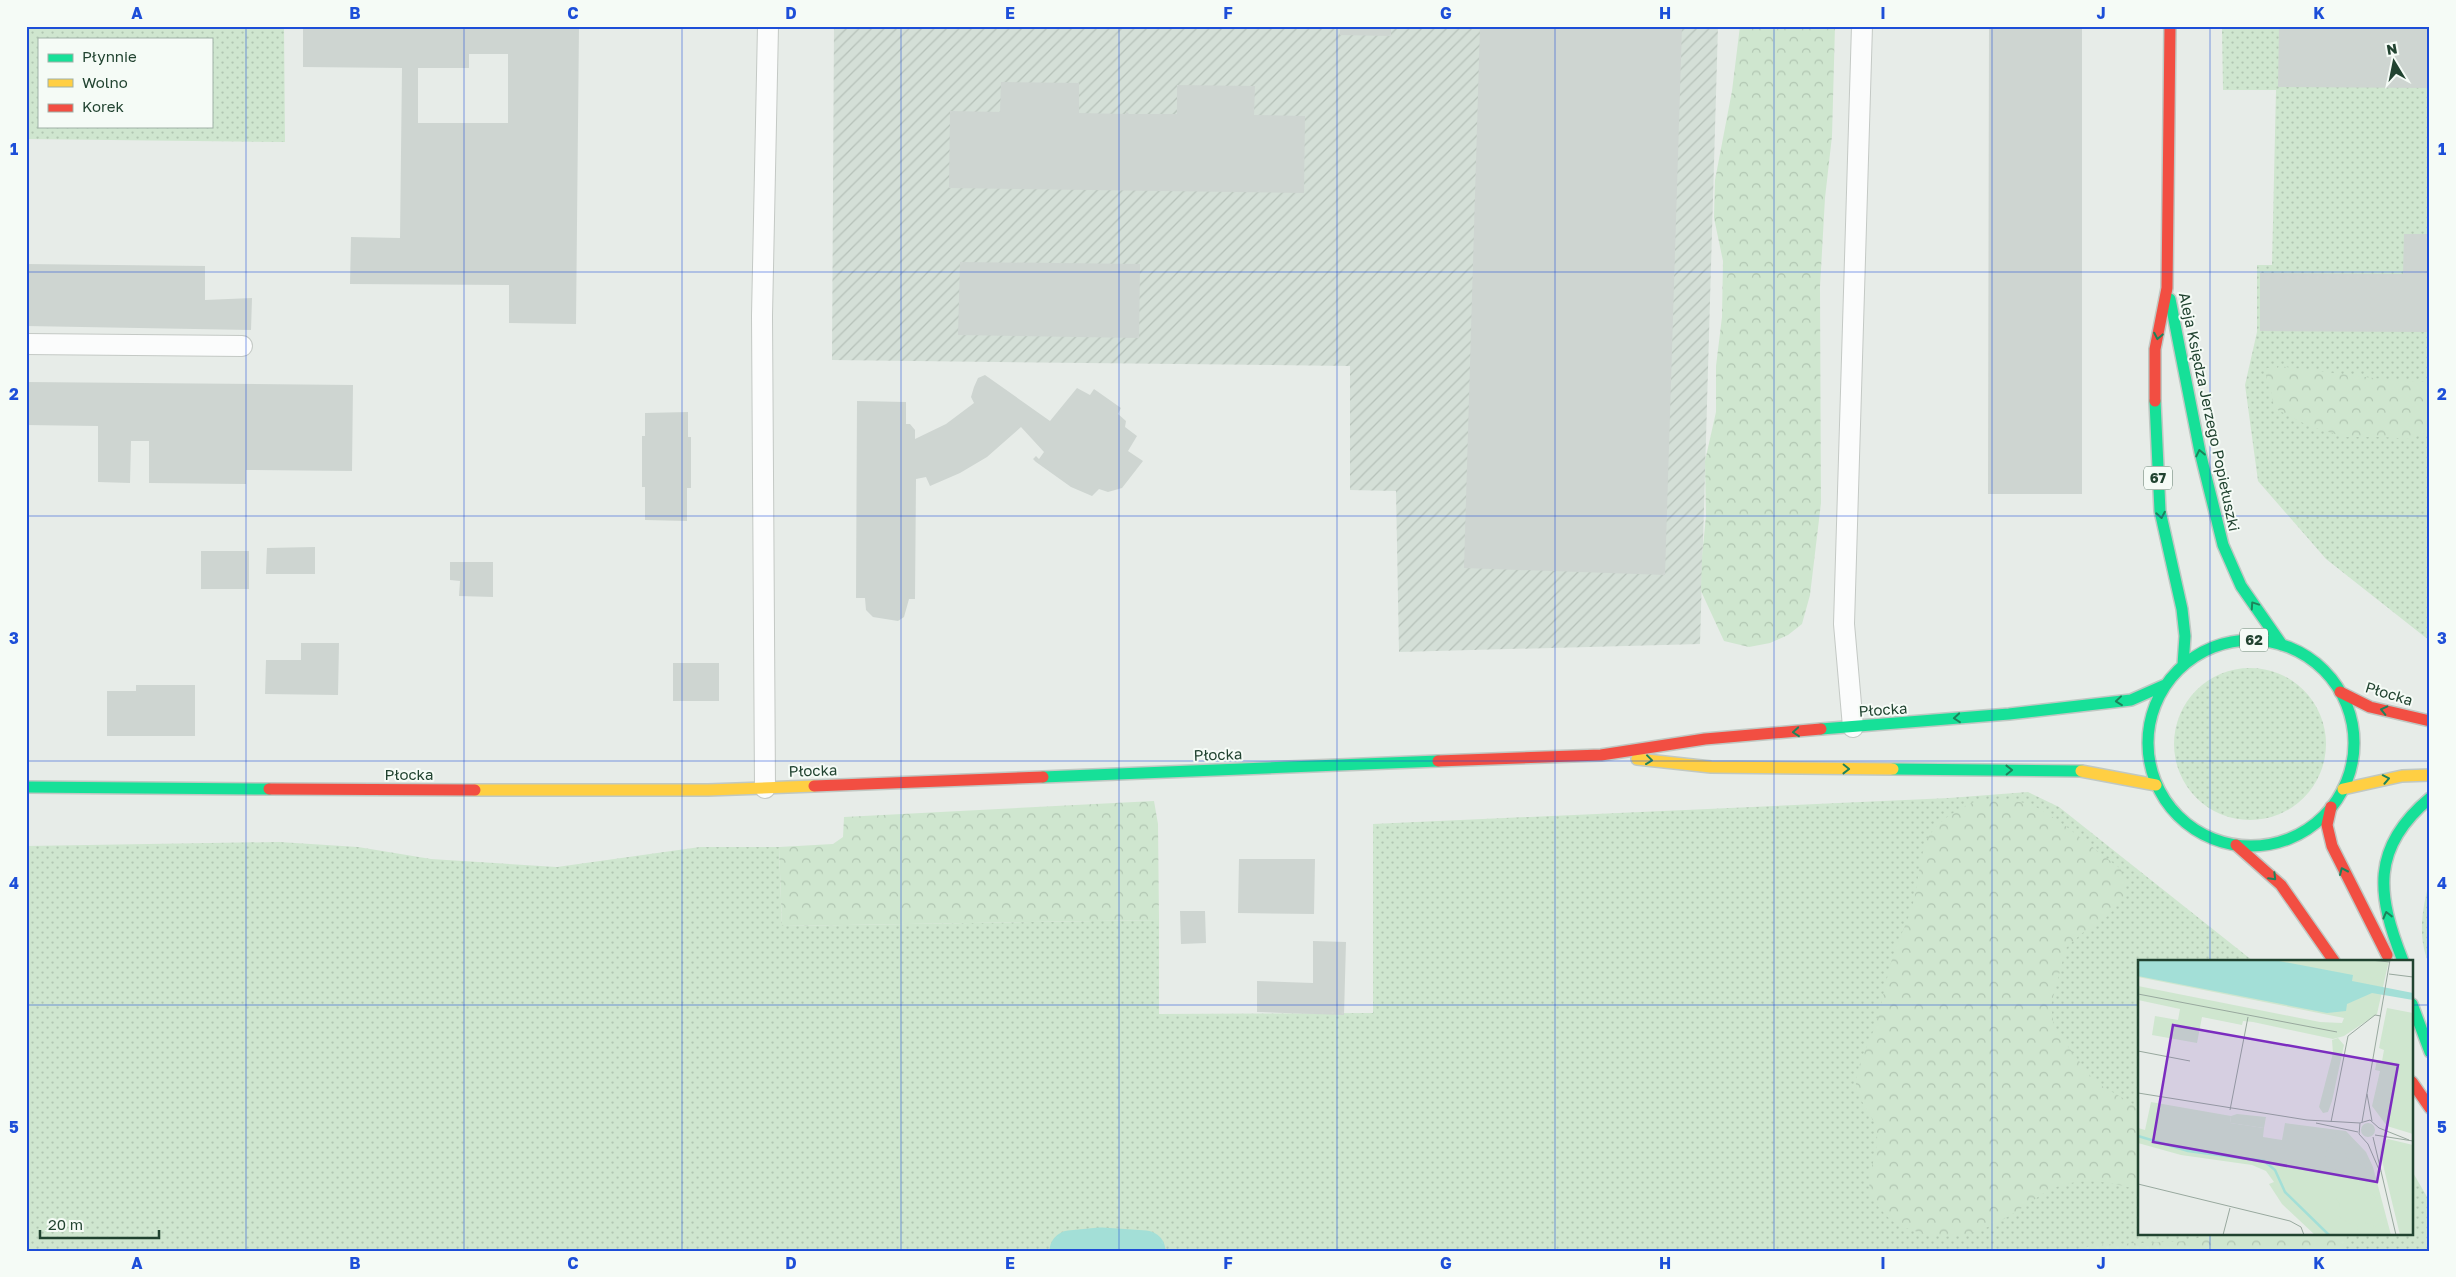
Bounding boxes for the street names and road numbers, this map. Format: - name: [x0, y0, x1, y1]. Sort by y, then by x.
- street label: Aleja Księdza Jerzego Popiełuszki: [2176, 291, 2244, 533]
- road number: 67: [2144, 466, 2172, 489]
- road number: 62: [2240, 628, 2268, 652]
- street label: Płocka: [2363, 677, 2415, 709]
- street label: Płocka: [1858, 698, 1908, 720]
- street label: Płocka: [1193, 744, 1243, 764]
- street label: Płocka: [788, 760, 838, 780]
- street label: Płocka: [385, 765, 433, 783]

